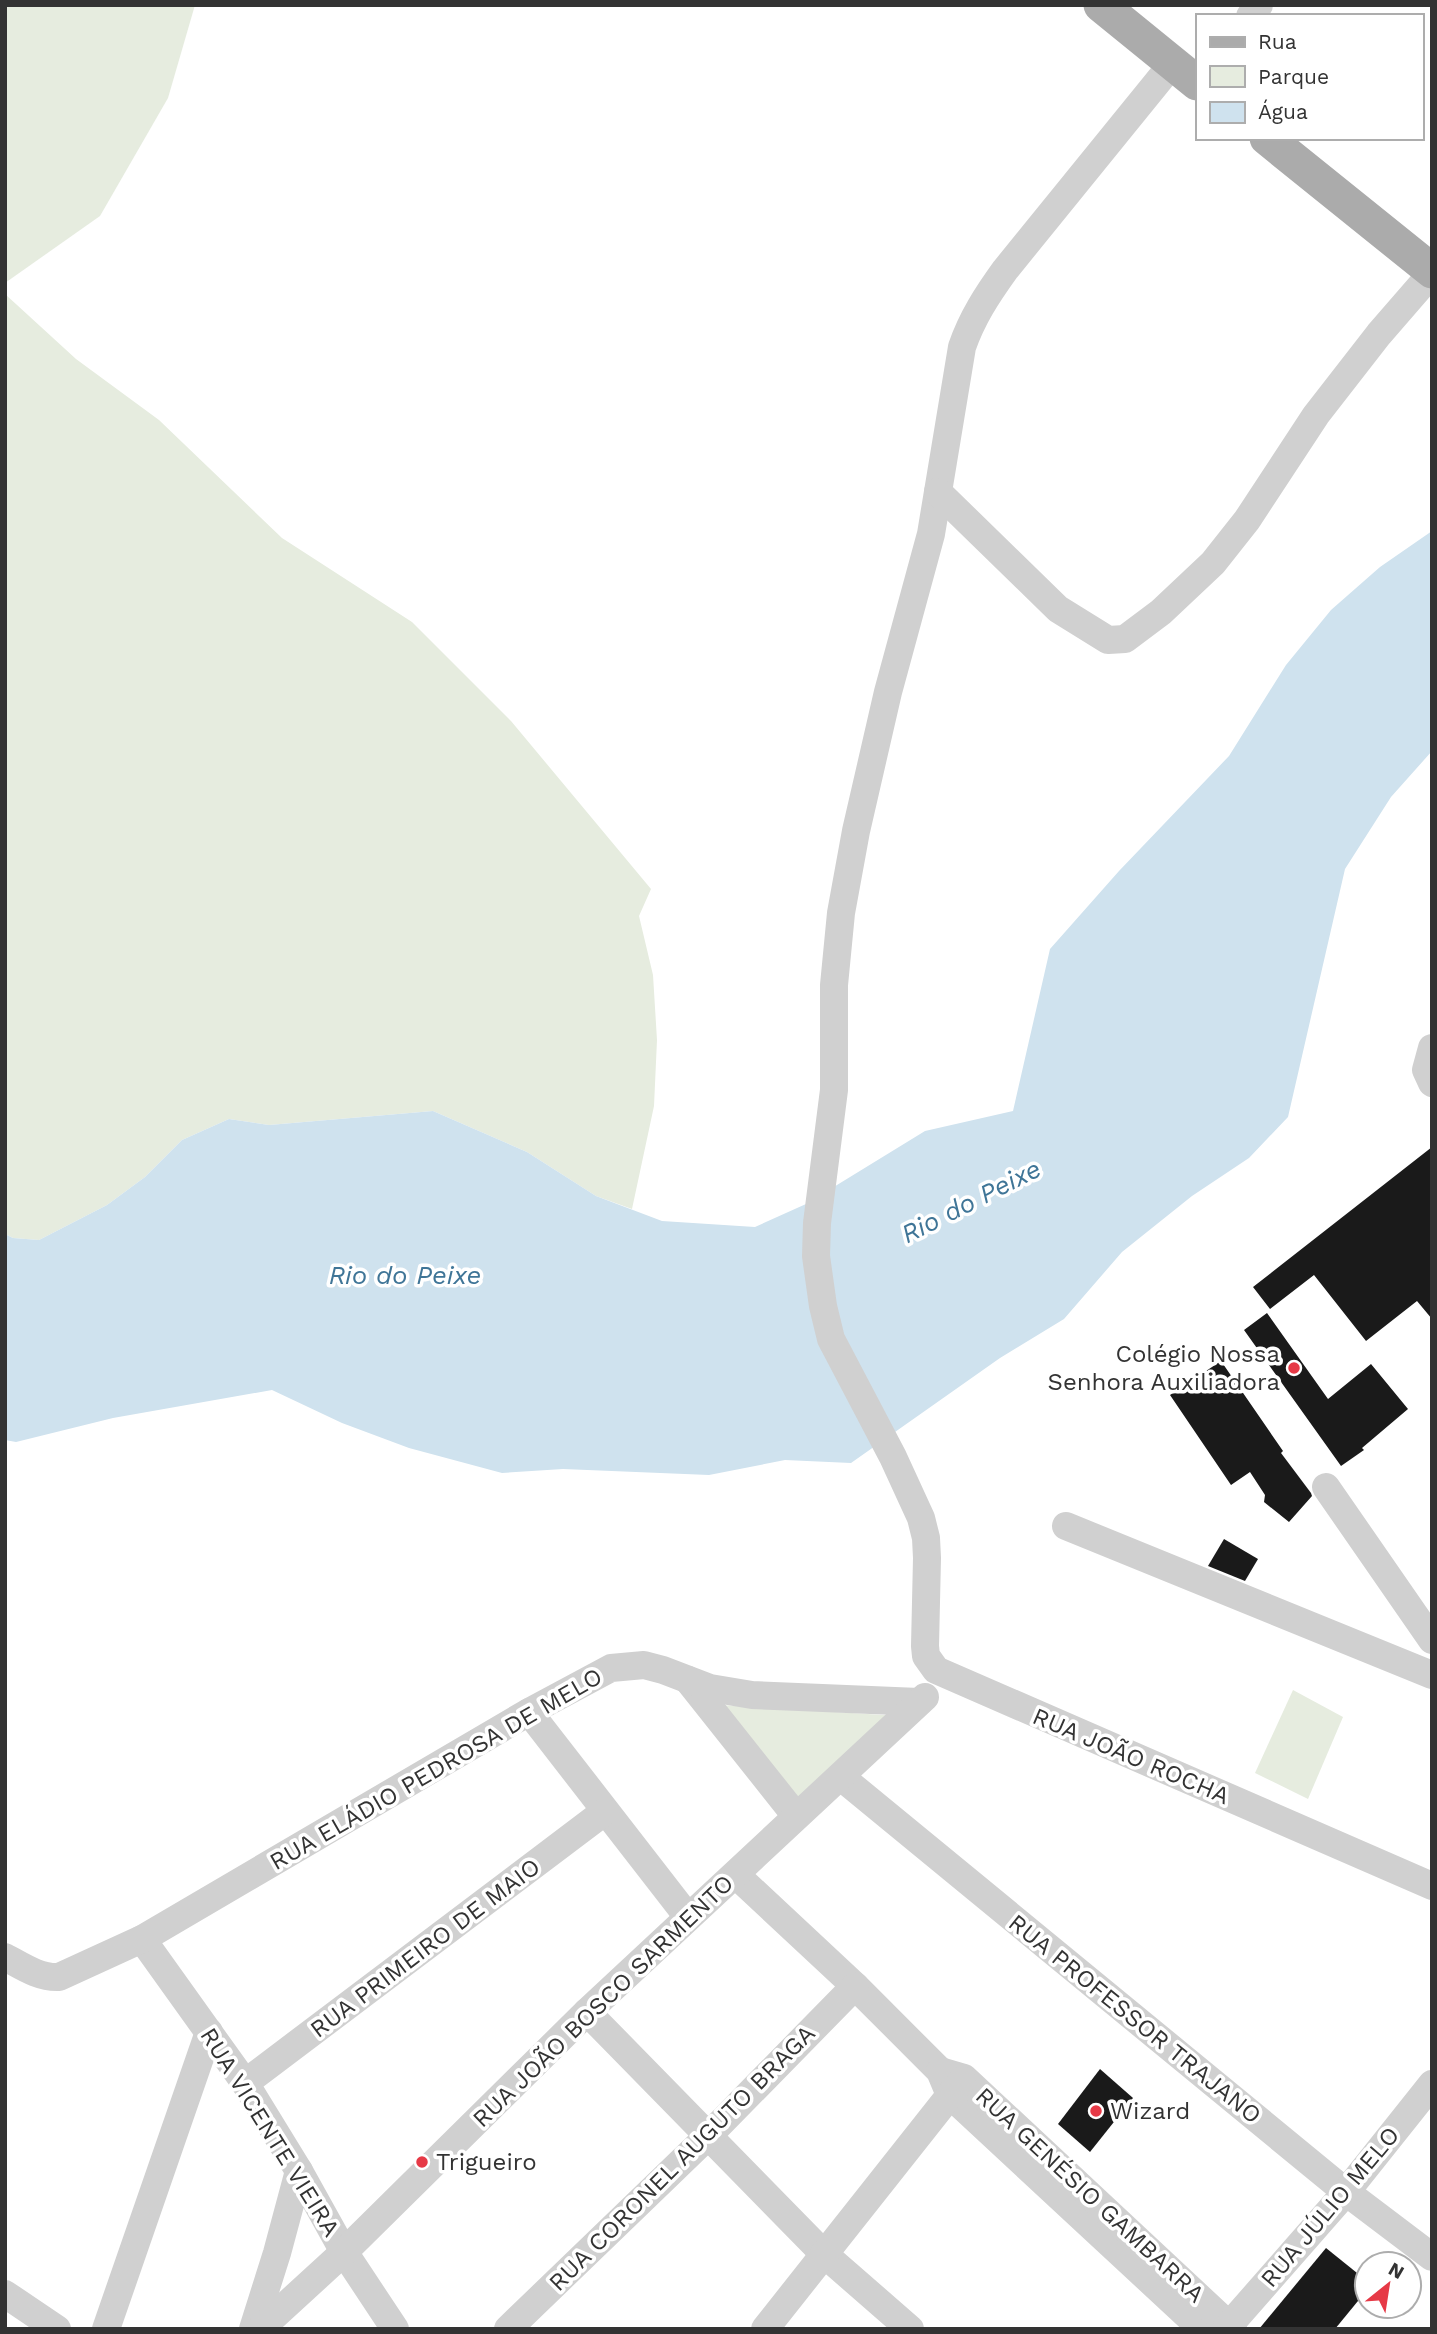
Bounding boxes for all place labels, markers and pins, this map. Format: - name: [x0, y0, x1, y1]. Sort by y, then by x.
- place label: Colégio Nossa Senhora Auxiliadora: [1048, 1340, 1280, 1396]
- marker: Colégio Nossa Senhora Auxiliadora: [1286, 1360, 1302, 1376]
- place label: Wizard: [1110, 2097, 1190, 2125]
- marker: Wizard: [1088, 2103, 1104, 2119]
- place label: Trigueiro: [436, 2148, 537, 2176]
- marker: Trigueiro: [414, 2154, 430, 2170]

